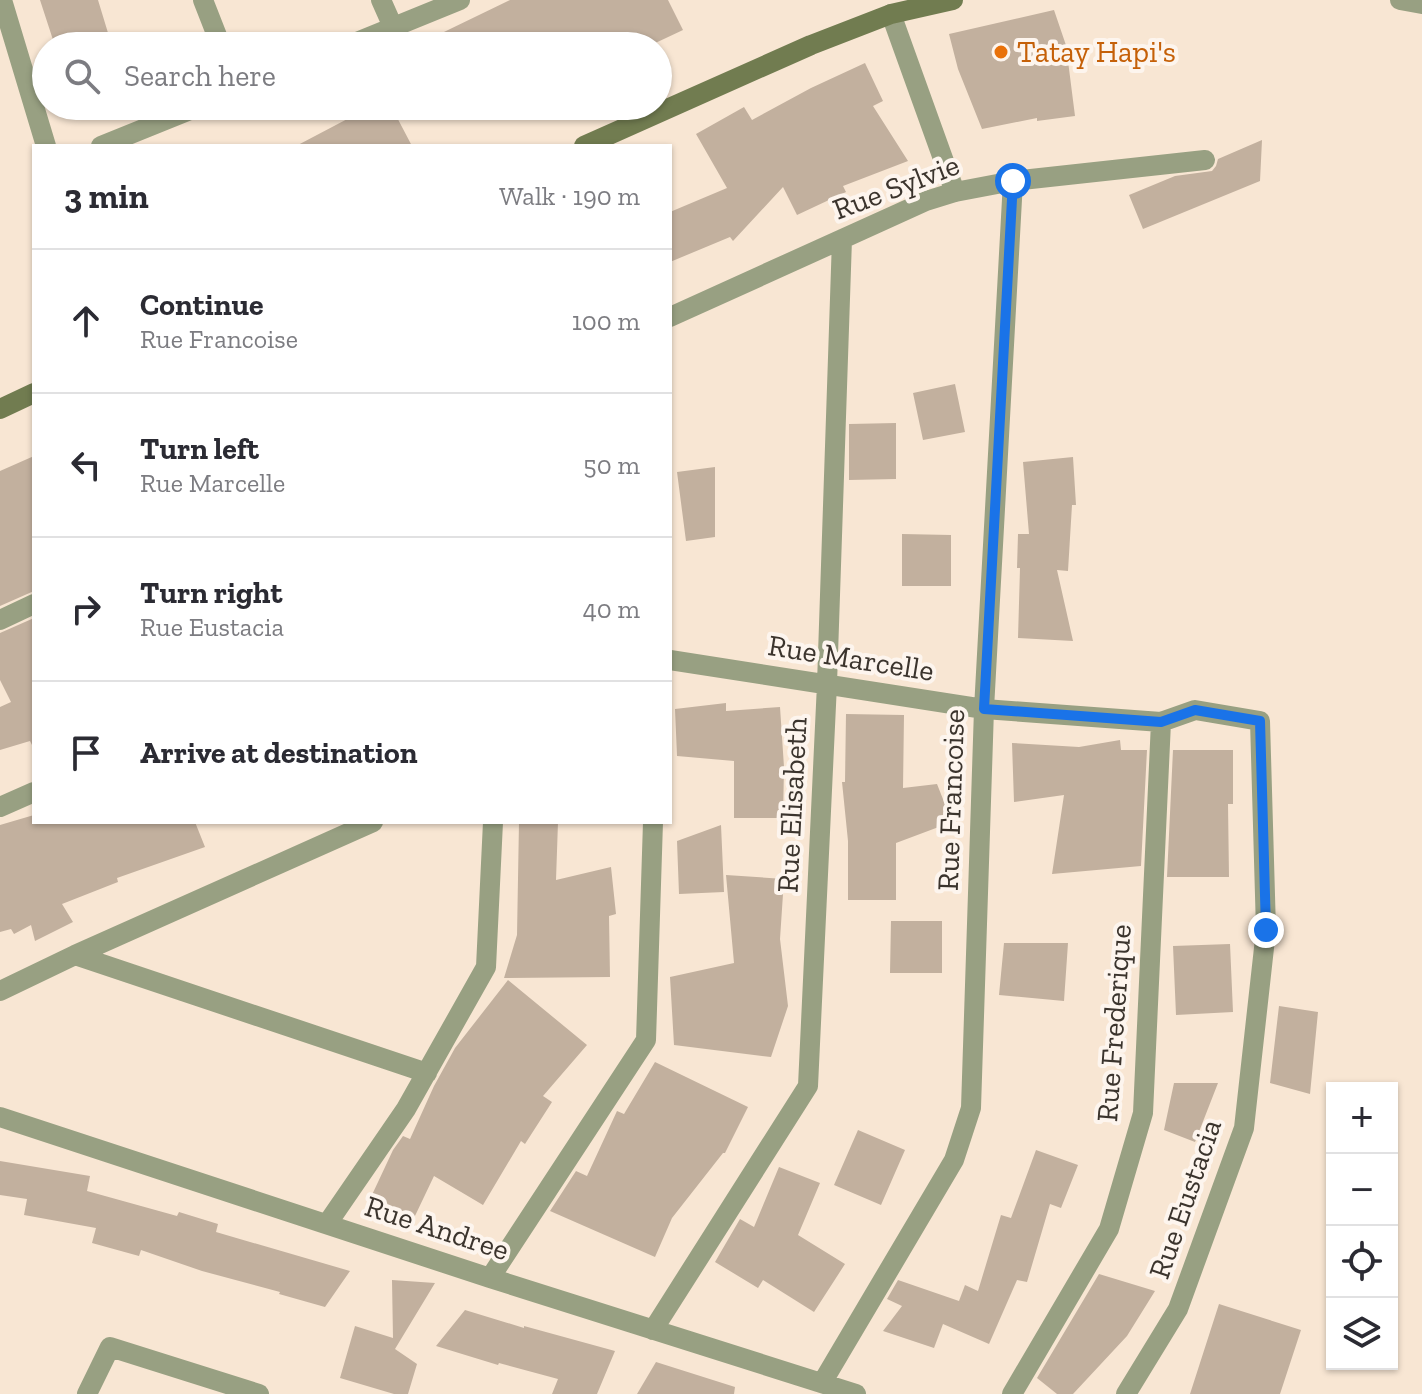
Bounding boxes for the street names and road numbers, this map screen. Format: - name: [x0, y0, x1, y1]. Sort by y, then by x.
- street label: Rue Sylvie: [828, 146, 964, 228]
- street label: Rue Marcelle: [765, 627, 937, 689]
- street label: Rue Francoise: [930, 708, 972, 892]
- street label: Rue Elisabeth: [769, 716, 815, 894]
- street label: Rue Frederique: [1089, 923, 1139, 1123]
- street label: Rue Eustacia: [1141, 1115, 1229, 1283]
- street label: Rue Andree: [360, 1188, 514, 1268]

